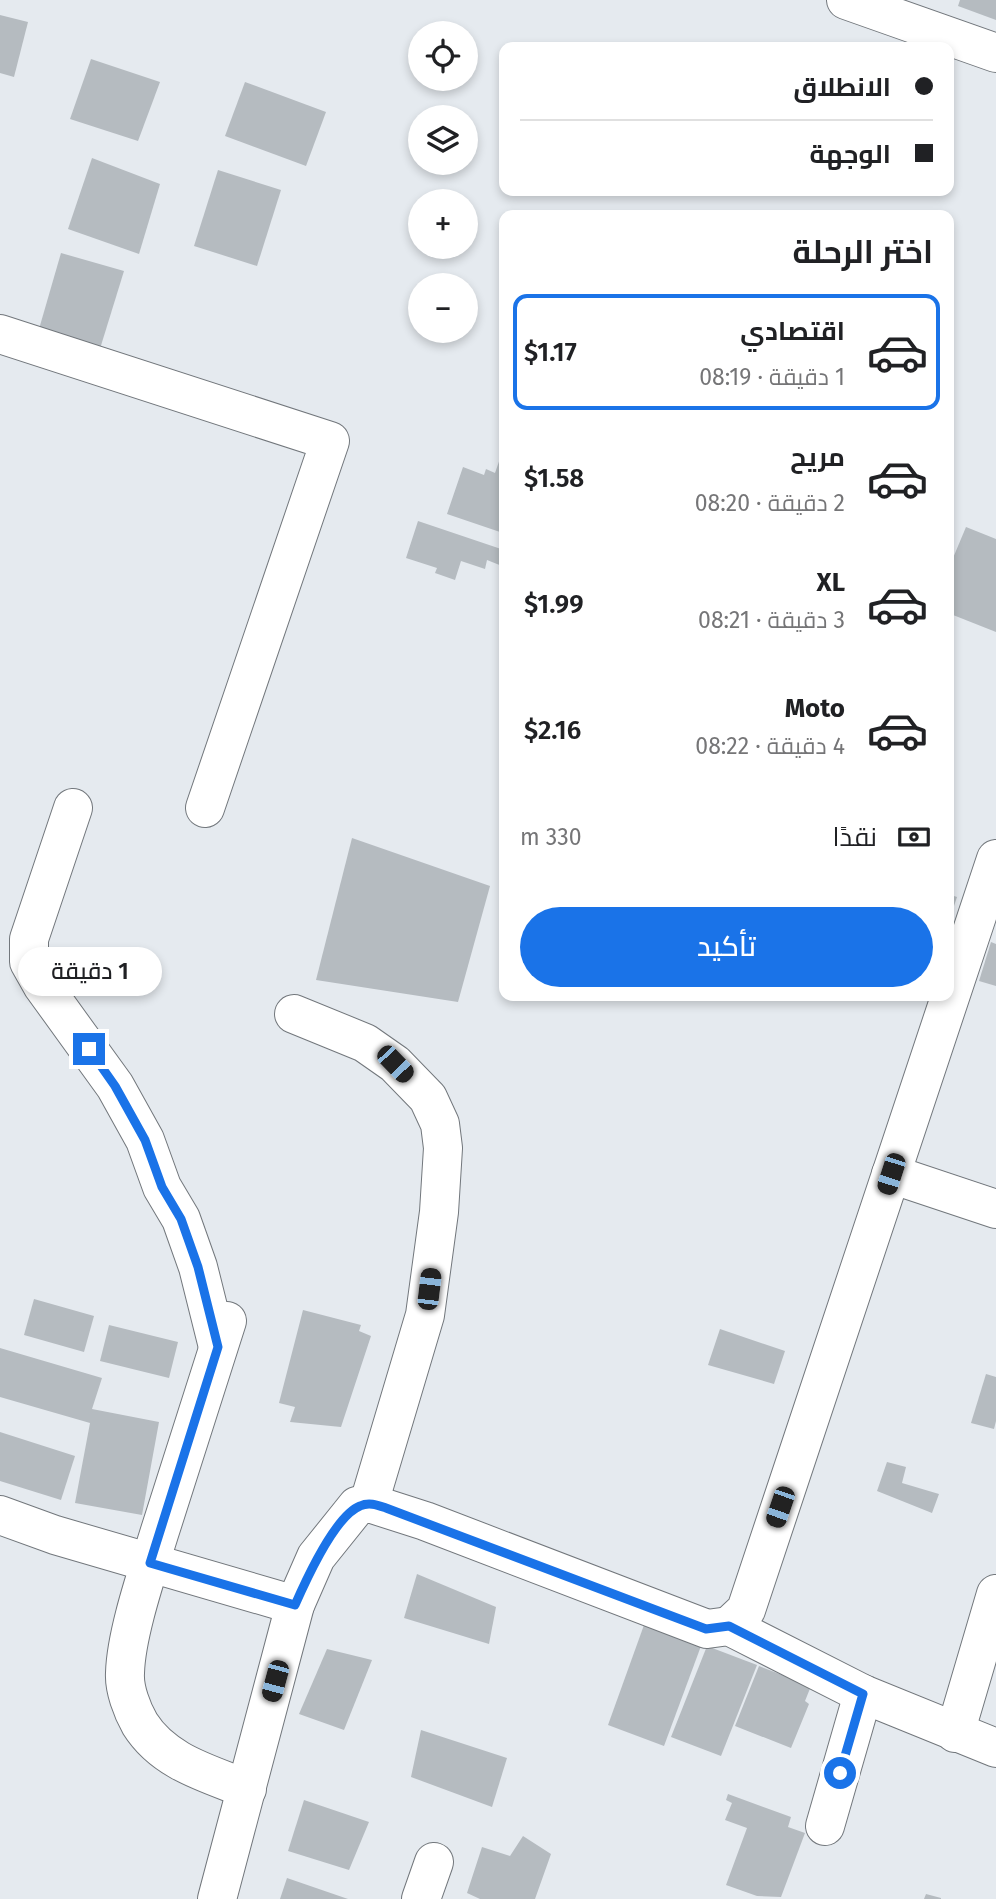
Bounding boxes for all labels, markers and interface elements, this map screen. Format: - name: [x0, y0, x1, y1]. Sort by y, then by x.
- map controls: [408, 21, 478, 343]
- button: locate: [408, 21, 478, 91]
- text: الانطلاق: [793, 72, 891, 103]
- button: layers: [408, 105, 478, 175]
- text: الوجهة: [810, 139, 891, 170]
- button: +: [408, 189, 478, 259]
- text: اختر الرحلة: [792, 233, 933, 271]
- button: −: [408, 273, 478, 343]
- text: اقتصادي: [740, 316, 845, 347]
- icon: car: [866, 321, 929, 384]
- text: $1.17: [524, 337, 577, 368]
- text: 1 دقيقة · 08:19: [699, 363, 845, 391]
- text: مريح: [790, 442, 845, 473]
- icon: car: [866, 447, 929, 510]
- text: $1.58: [524, 463, 584, 494]
- text: 2 دقيقة · 08:20: [695, 489, 845, 517]
- text: XL: [817, 567, 845, 598]
- icon: car: [866, 573, 929, 636]
- text: $1.99: [524, 589, 584, 620]
- text: 3 دقيقة · 08:21: [698, 606, 845, 634]
- text: Moto: [785, 693, 845, 724]
- icon: car: [866, 699, 929, 762]
- text: $2.16: [524, 715, 581, 746]
- text: 4 دقيقة · 08:22: [695, 732, 845, 760]
- icon: cash: [895, 818, 933, 856]
- text: نقدًا: [833, 822, 877, 853]
- text: 330 m: [520, 823, 582, 851]
- button: تأكيد: [520, 907, 933, 987]
- callout: 1 دقيقة: [17, 948, 161, 996]
- text: 1 دقيقة: [51, 957, 129, 985]
- route end: [73, 1033, 105, 1065]
- car: [373, 1042, 418, 1086]
- car: [875, 1151, 908, 1197]
- car: [417, 1267, 442, 1311]
- car: [764, 1484, 797, 1530]
- car: [260, 1658, 291, 1704]
- route start: [824, 1757, 856, 1789]

